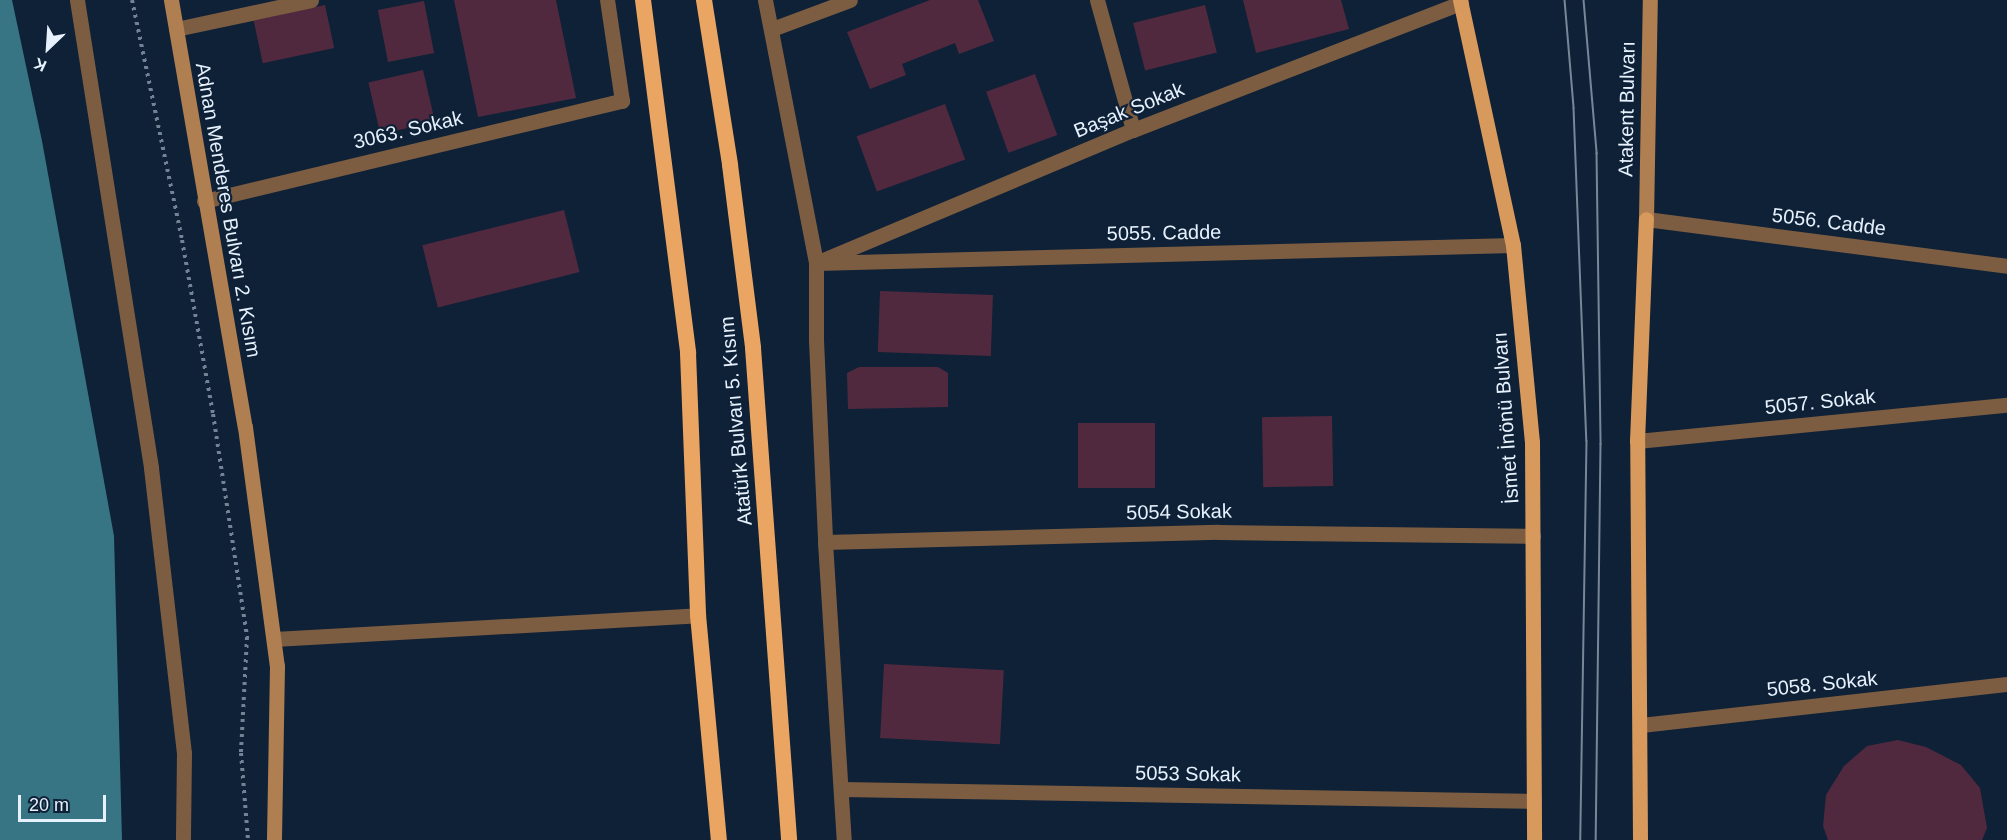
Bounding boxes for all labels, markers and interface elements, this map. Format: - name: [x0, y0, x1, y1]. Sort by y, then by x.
- north arrow: [18, 18, 78, 78]
- street label: Atakent Bulvarı: [1614, 41, 1640, 177]
- text: K: [31, 55, 49, 75]
- street label: Adnan Menderes Bulvarı 2. Kısım: [190, 61, 266, 359]
- street label: Başak Sokak: [1070, 77, 1188, 143]
- street label: 3063. Sokak: [351, 106, 465, 154]
- street label: 5056. Cadde: [1771, 203, 1887, 241]
- street label: 5055. Cadde: [1107, 220, 1221, 246]
- street label: Atatürk Bulvarı 5. Kısım: [715, 315, 757, 527]
- street label: İsmet İnönü Bulvarı: [1488, 331, 1524, 505]
- street label: 5057. Sokak: [1763, 384, 1877, 420]
- street label: 5054 Sokak: [1126, 499, 1232, 525]
- street label: 5058. Sokak: [1765, 666, 1879, 702]
- street label: 5053 Sokak: [1135, 761, 1241, 787]
- scale bar: [21, 783, 110, 821]
- text: 20 m: [29, 795, 69, 815]

